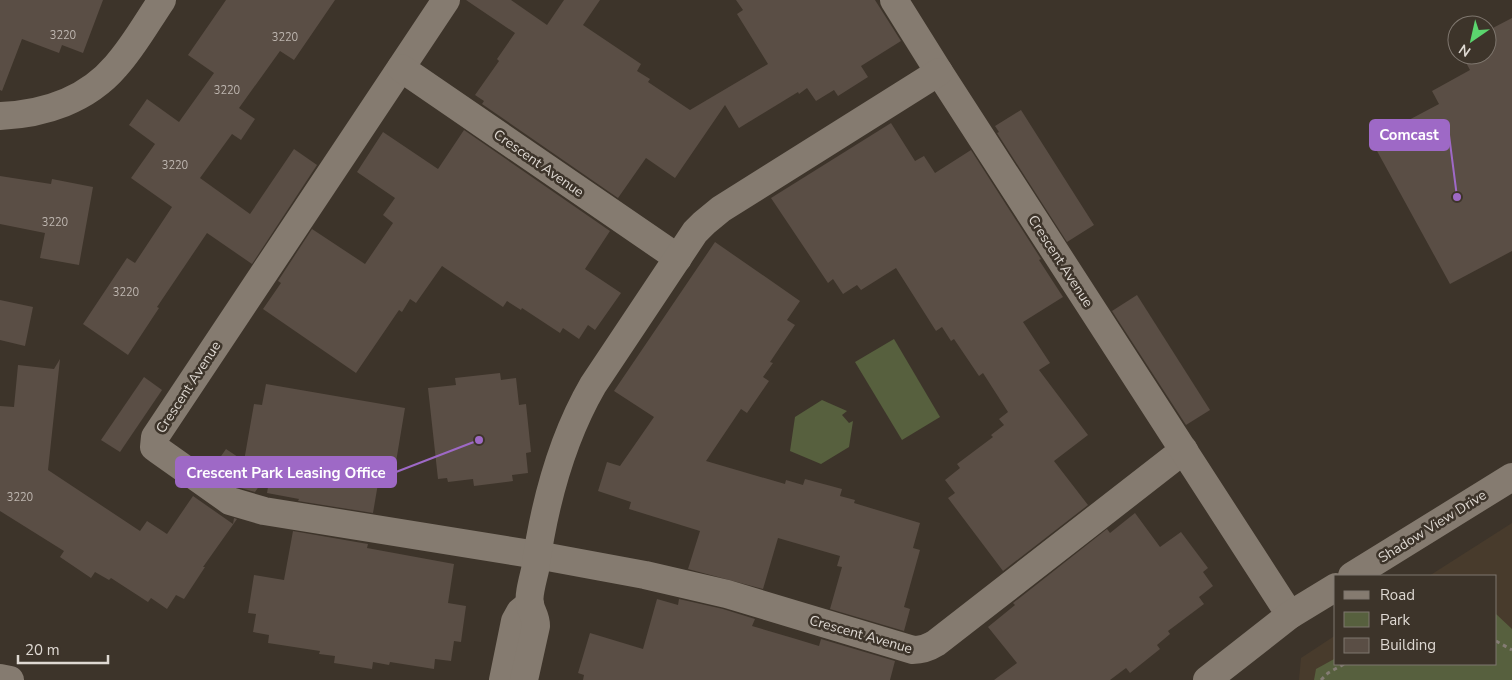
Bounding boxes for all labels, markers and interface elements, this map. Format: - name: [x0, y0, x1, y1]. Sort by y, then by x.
- north arrow: [1447, 15, 1497, 65]
- house number: 3220: [50, 28, 77, 43]
- house number: 3220: [272, 30, 299, 45]
- text: N: [1455, 40, 1475, 61]
- house number: 3220: [214, 83, 241, 98]
- callout: Comcast: [1370, 120, 1449, 150]
- street label: Crescent Avenue: [490, 125, 588, 202]
- text: Comcast: [1379, 125, 1439, 145]
- house number: 3220: [162, 158, 189, 173]
- street label: Crescent Avenue: [1024, 211, 1098, 311]
- house number: 3220: [42, 215, 69, 230]
- house number: 3220: [113, 285, 140, 300]
- street label: Crescent Avenue: [151, 337, 225, 437]
- callout: Crescent Park Leasing Office: [176, 457, 396, 487]
- text: Crescent Park Leasing Office: [186, 463, 386, 483]
- street label: Shadow View Drive: [1375, 486, 1490, 567]
- house number: 3220: [7, 490, 34, 505]
- legend: [1334, 575, 1497, 665]
- text: Road: [1380, 585, 1415, 605]
- text: Park: [1380, 610, 1410, 630]
- street label: Crescent Avenue: [807, 611, 915, 658]
- scale bar: [18, 632, 108, 664]
- text: Building: [1380, 635, 1436, 655]
- text: 20 m: [25, 640, 60, 660]

